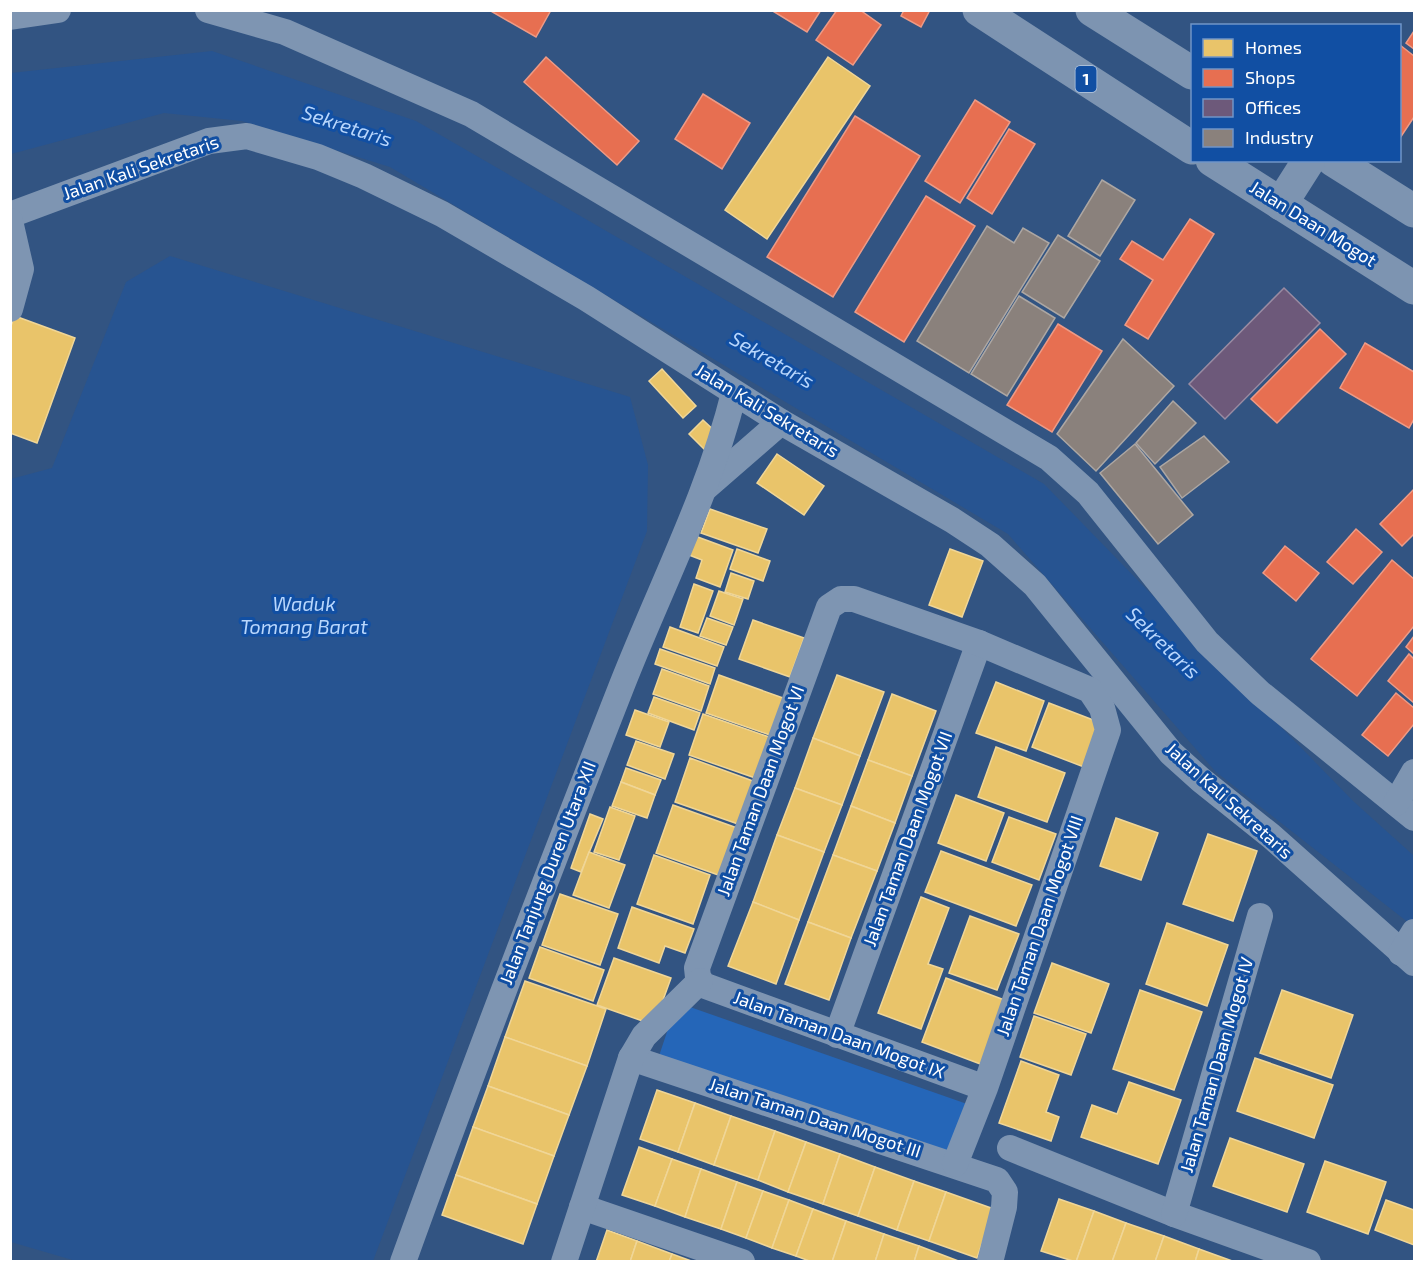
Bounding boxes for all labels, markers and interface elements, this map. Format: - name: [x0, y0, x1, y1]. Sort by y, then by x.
- legend: [1191, 24, 1401, 162]
- text: Homes: [1245, 36, 1302, 58]
- road number: 1: [1076, 66, 1096, 92]
- text: Shops: [1245, 66, 1295, 88]
- text: Offices: [1245, 96, 1301, 118]
- water label: Sekretaris: [299, 99, 395, 151]
- text: Industry: [1245, 126, 1314, 148]
- street label: Jalan Kali Sekretaris: [60, 130, 221, 204]
- street label: Jalan Daan Mogot: [1246, 175, 1381, 271]
- water label: Sekretaris: [726, 326, 819, 393]
- street label: Jalan Kali Sekretaris: [692, 359, 843, 462]
- water label: Waduk Tomang Barat: [240, 591, 368, 638]
- water label: Sekretaris: [1122, 601, 1205, 683]
- street label: Jalan Taman Daan Mogot VI: [712, 682, 808, 899]
- street label: Jalan Taman Daan Mogot VII: [858, 728, 956, 949]
- street label: Jalan Kali Sekretaris: [1162, 737, 1298, 863]
- street label: Jalan Tanjung Duren Utara XII: [494, 758, 600, 987]
- street label: Jalan Taman Daan Mogot VIII: [991, 812, 1087, 1039]
- street label: Jalan Taman Daan Mogot IV: [1175, 954, 1257, 1175]
- street label: Jalan Taman Daan Mogot IX: [731, 986, 948, 1083]
- street label: Jalan Taman Daan Mogot III: [707, 1072, 924, 1162]

